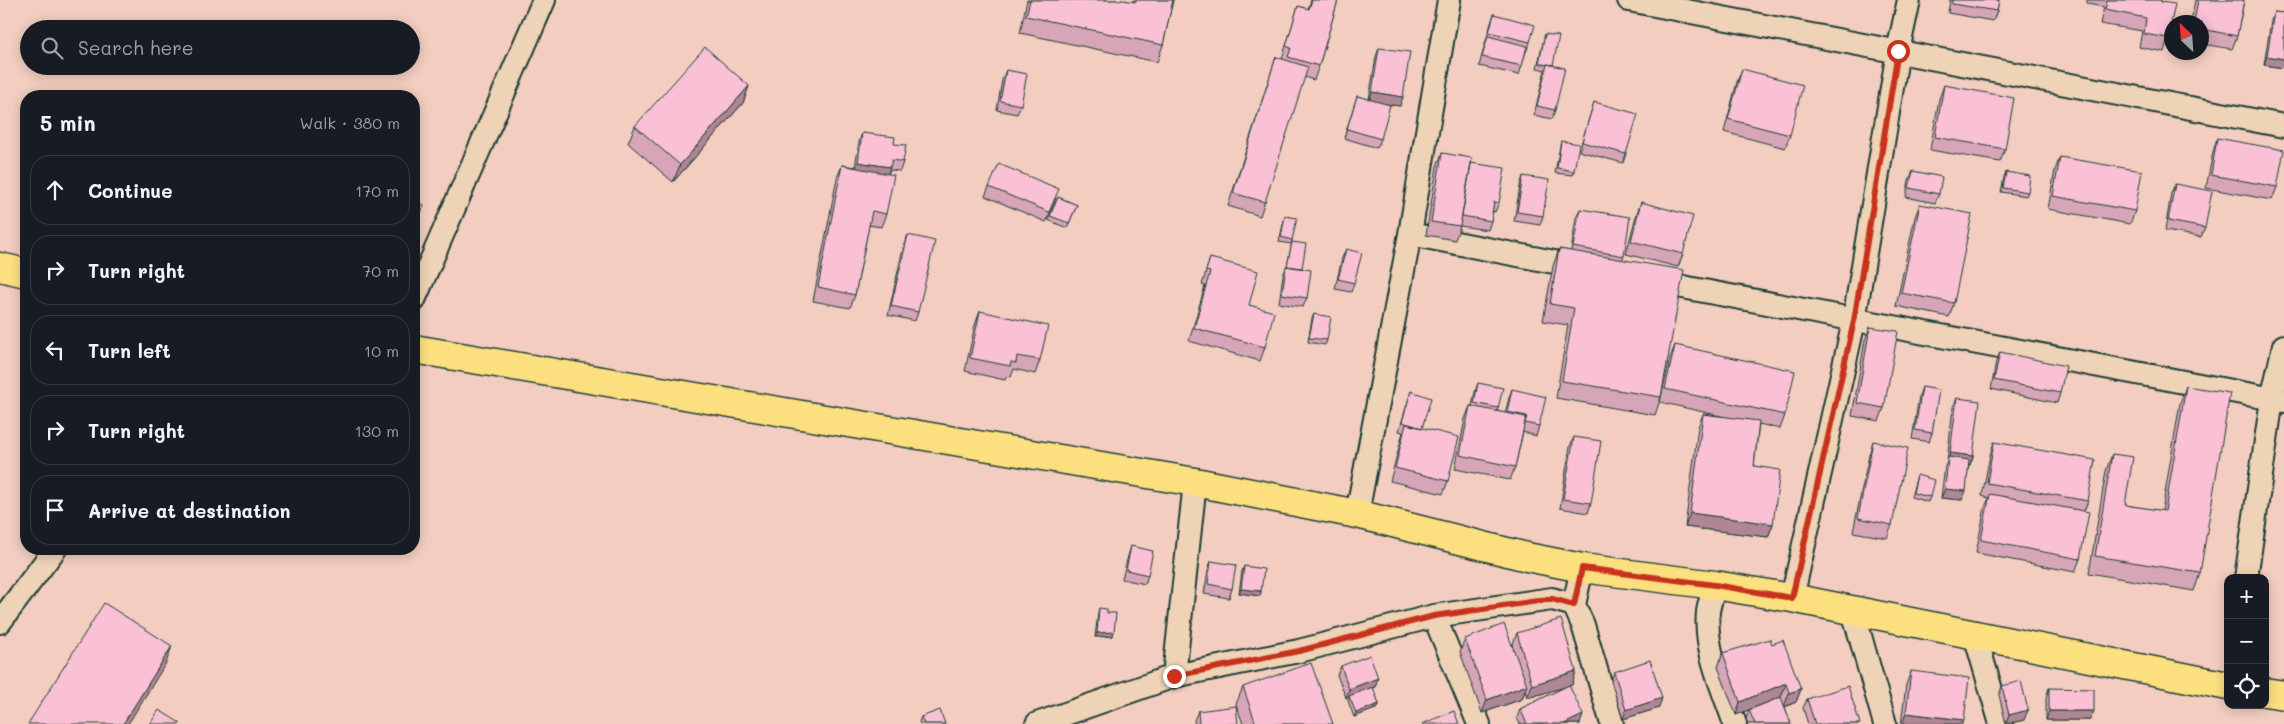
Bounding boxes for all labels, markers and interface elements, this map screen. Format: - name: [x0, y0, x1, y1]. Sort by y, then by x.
- north arrow: [2164, 15, 2209, 60]
- search box: [20, 20, 420, 75]
- icon: search: [38, 34, 66, 62]
- text: Search here: [78, 35, 194, 60]
- route start: [1887, 40, 1910, 63]
- text: 5 min: [40, 109, 96, 136]
- text: Walk · 380 m: [299, 112, 400, 133]
- icon: ahead: [41, 176, 69, 204]
- text: Continue: [88, 178, 173, 203]
- text: 170 m: [355, 180, 399, 201]
- icon: right: [41, 256, 69, 284]
- text: Turn right: [88, 258, 185, 283]
- text: 70 m: [362, 260, 399, 281]
- icon: left: [41, 336, 69, 364]
- text: Turn left: [88, 338, 171, 363]
- text: 10 m: [364, 340, 399, 361]
- icon: right: [41, 416, 69, 444]
- text: Turn right: [88, 418, 185, 443]
- text: 130 m: [355, 420, 399, 441]
- icon: arrive: [41, 496, 69, 524]
- text: Arrive at destination: [88, 498, 291, 523]
- map controls: [2224, 574, 2269, 709]
- button: +: [2224, 574, 2269, 619]
- button: −: [2224, 619, 2269, 664]
- button: locate: [2224, 664, 2269, 709]
- route end: [1163, 665, 1186, 688]

